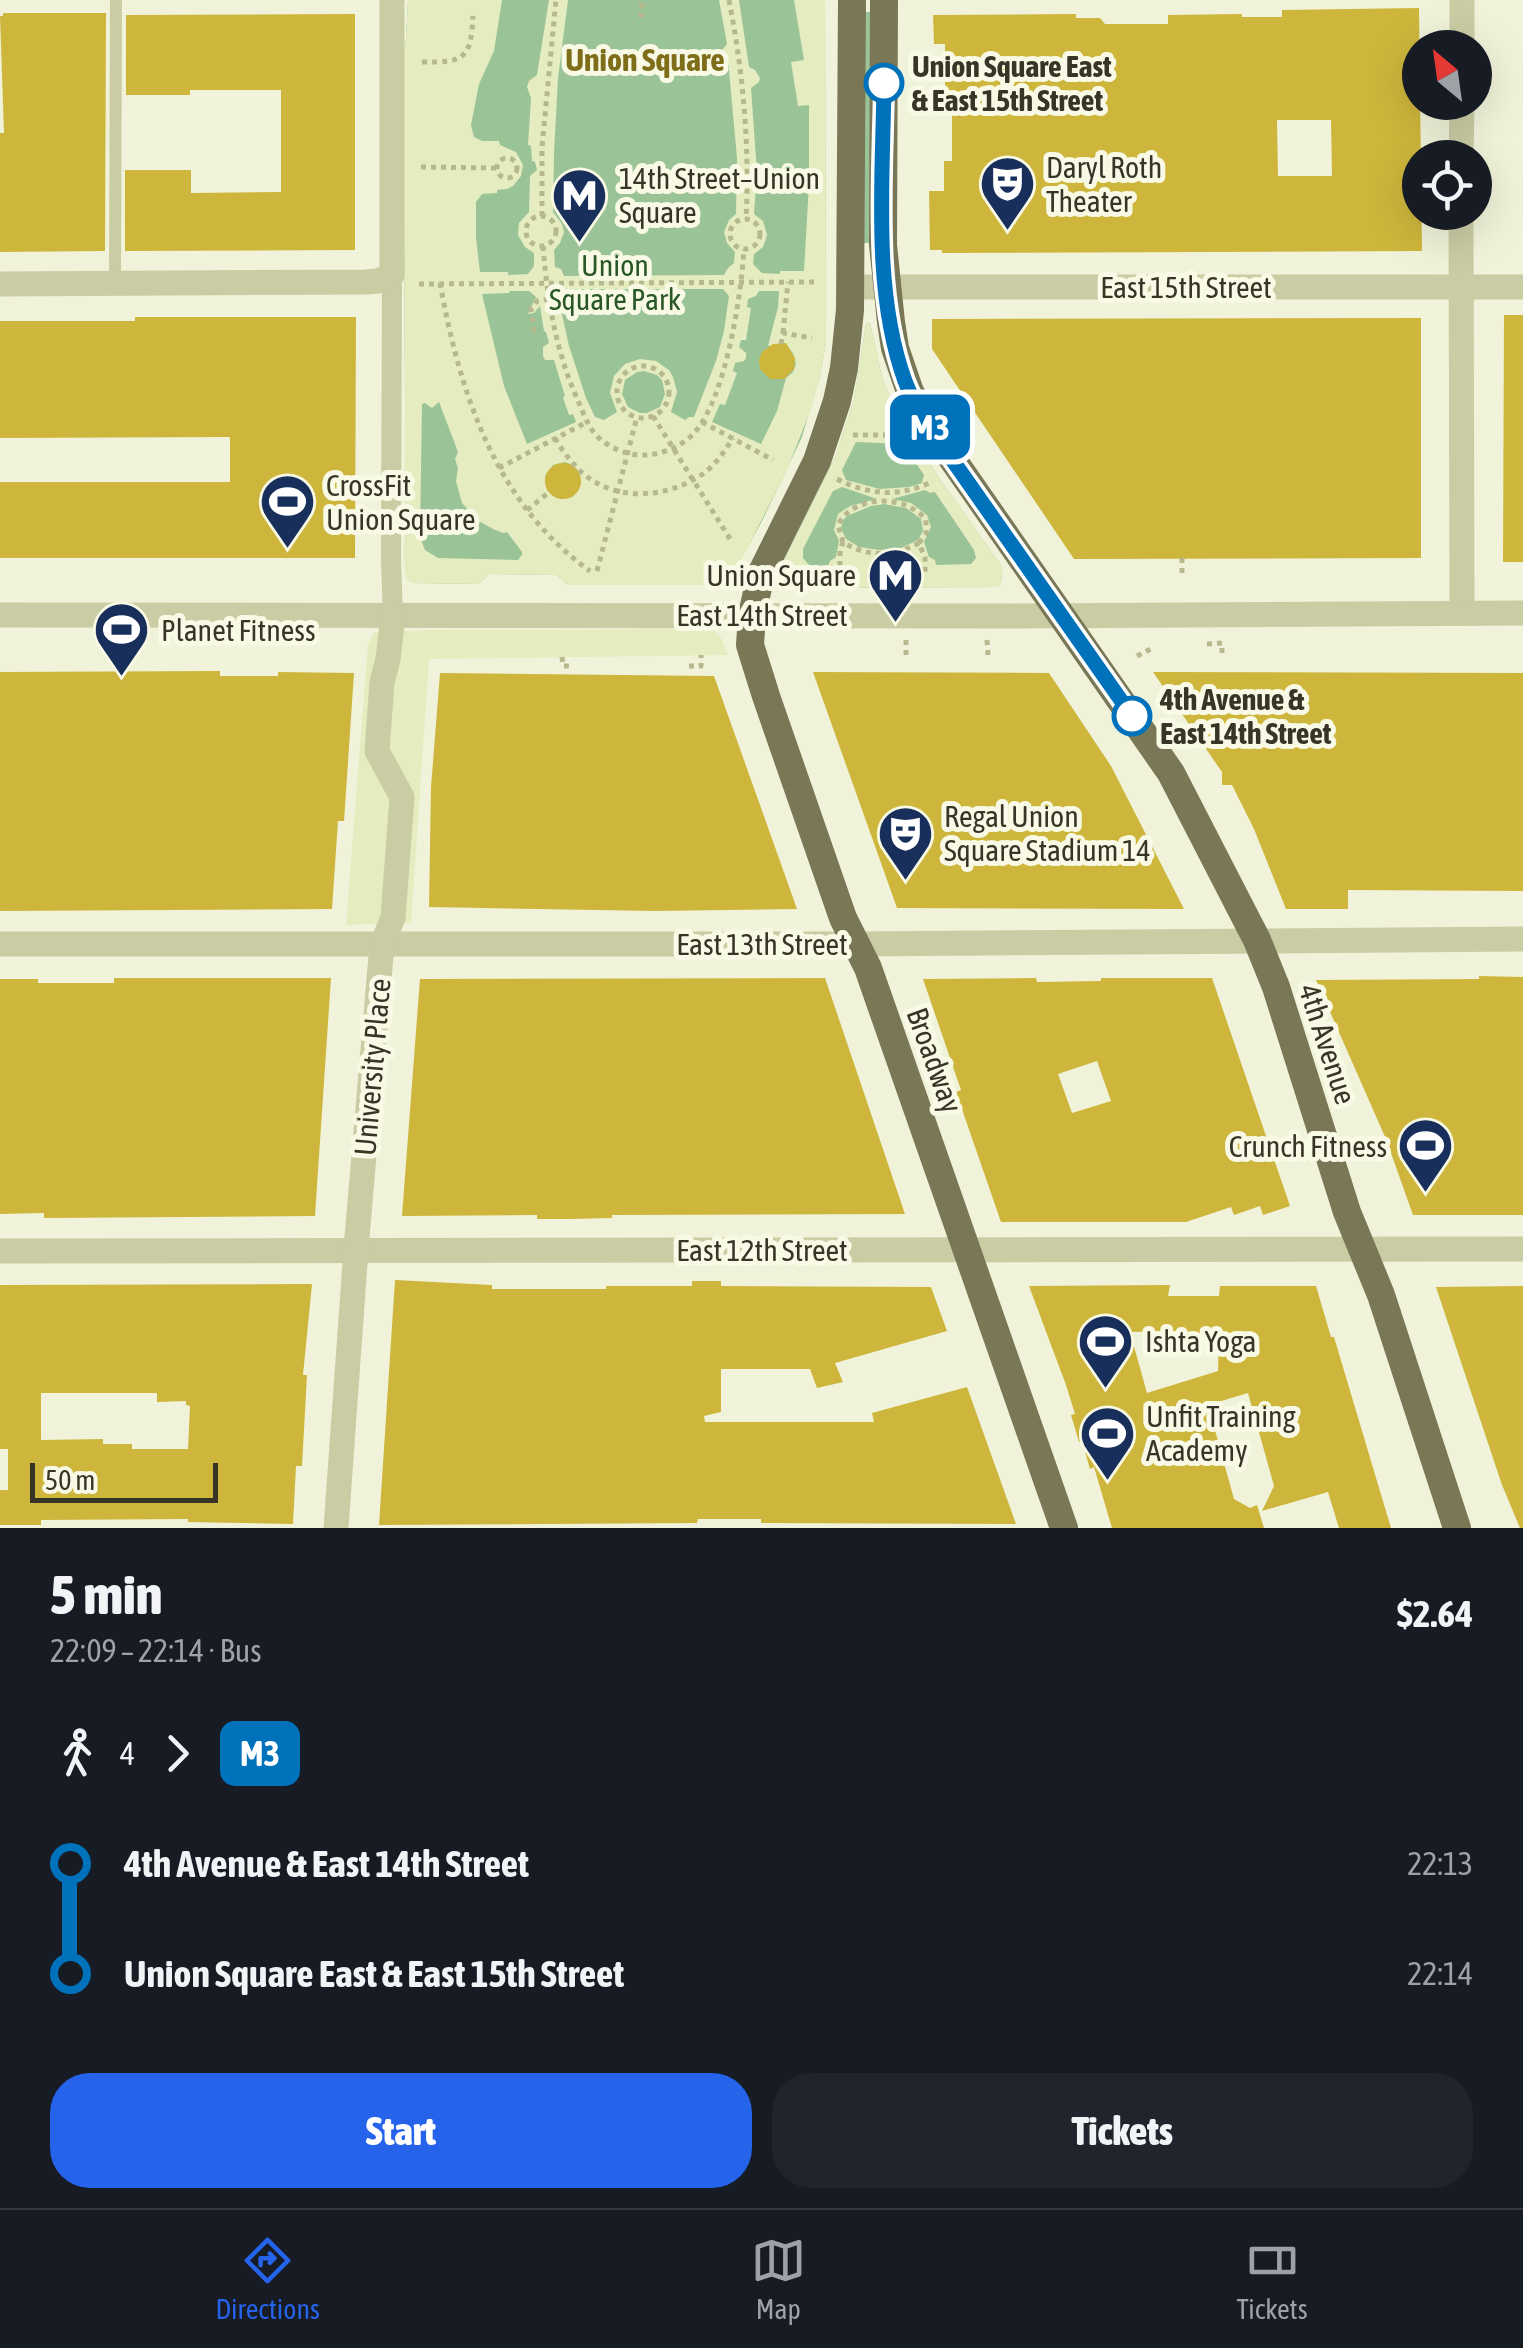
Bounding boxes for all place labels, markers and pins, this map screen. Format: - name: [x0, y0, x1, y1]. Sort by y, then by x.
- place label: Union Square East & East 15th Street: [912, 49, 1112, 117]
- marker: Union Square East & East 15th Street: [865, 64, 903, 102]
- place label: Daryl Roth Theater: [1046, 150, 1162, 218]
- theatre icon: Daryl Roth Theater: [977, 154, 1037, 233]
- place label: 14th Street–Union Square: [619, 161, 820, 229]
- metro station icon: 14th Street–Union Square: [550, 165, 610, 244]
- place label: CrossFit Union Square: [326, 468, 476, 536]
- sports icon: CrossFit Union Square: [257, 472, 317, 551]
- metro station icon: Union Square: [865, 545, 925, 624]
- place label: Union Square: [706, 558, 856, 592]
- sports icon: Planet Fitness: [92, 600, 152, 679]
- place label: Planet Fitness: [161, 613, 316, 647]
- place label: 4th Avenue & East 14th Street: [1159, 682, 1332, 750]
- marker: 4th Avenue & East 14th Street: [1113, 697, 1151, 735]
- place label: Regal Union Square Stadium 14: [944, 799, 1151, 867]
- theatre icon: Regal Union Square Stadium 14: [875, 803, 935, 882]
- sports icon: Crunch Fitness: [1396, 1116, 1456, 1195]
- place label: Crunch Fitness: [1229, 1129, 1387, 1163]
- sports icon: Ishta Yoga: [1076, 1311, 1136, 1390]
- place label: Ishta Yoga: [1145, 1324, 1256, 1358]
- place label: Unfit Training Academy: [1146, 1399, 1296, 1467]
- sports icon: Unfit Training Academy: [1077, 1403, 1137, 1482]

